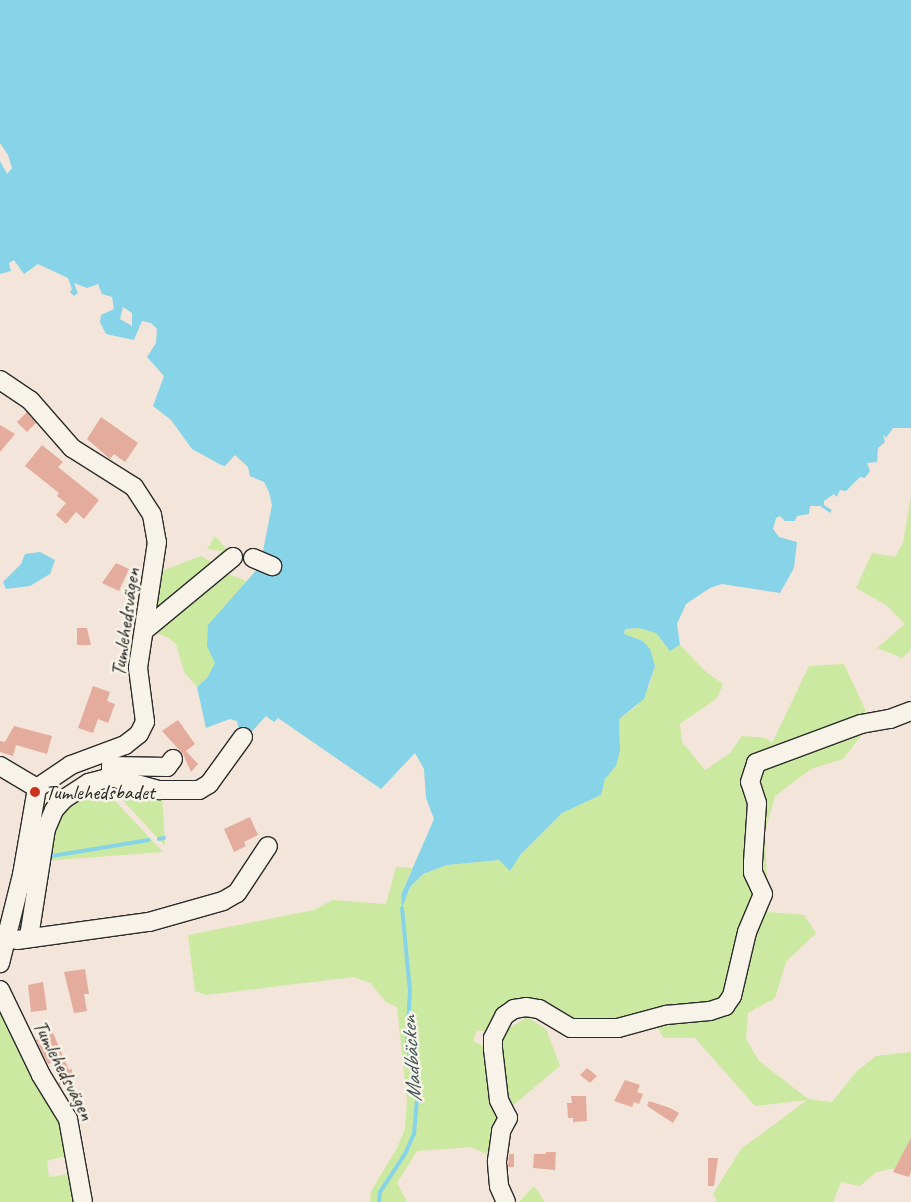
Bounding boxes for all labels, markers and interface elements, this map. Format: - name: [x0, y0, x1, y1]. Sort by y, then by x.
- street label: Tumlehedsvägen: [105, 566, 145, 678]
- place label: Tumlehedsbadet: [45, 779, 155, 805]
- marker: Tumlehedsbadet: [29, 786, 41, 798]
- water label: Madbäcken: [396, 1015, 428, 1103]
- street label: Tumlehedsvägen: [28, 1016, 100, 1124]

